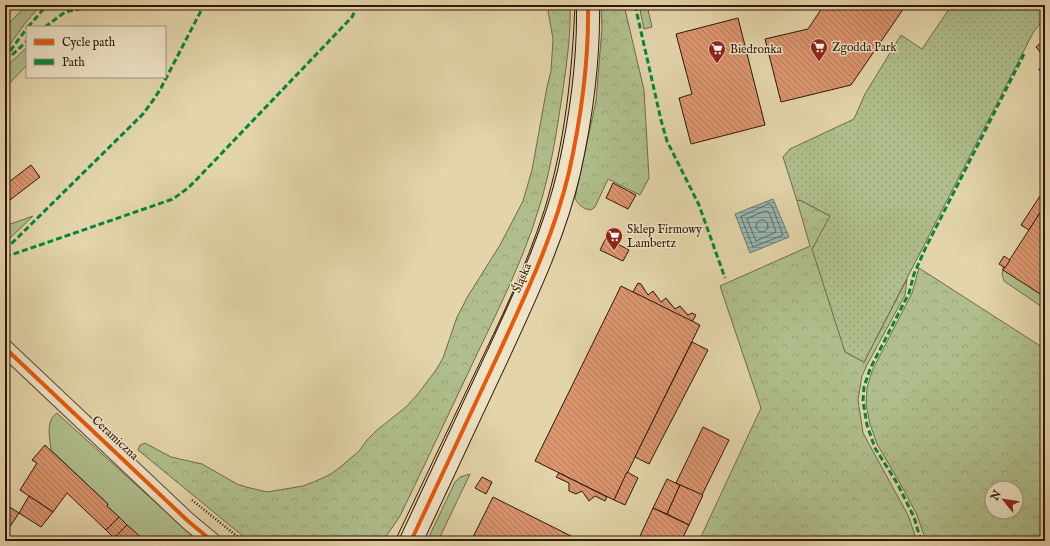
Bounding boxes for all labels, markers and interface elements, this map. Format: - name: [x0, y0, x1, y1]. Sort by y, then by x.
- legend: [26, 26, 166, 78]
- text: Cycle path: [62, 35, 116, 51]
- supermarket icon: Zgodda Park: [809, 37, 829, 62]
- supermarket icon: Biedronka: [707, 39, 727, 64]
- place label: Zgodda Park: [832, 40, 897, 55]
- place label: Biedronka: [730, 42, 783, 57]
- text: Path: [62, 55, 85, 70]
- place label: Sklep Firmowy Lambertz: [627, 222, 702, 251]
- supermarket icon: Sklep Firmowy Lambertz: [604, 226, 624, 251]
- street label: Śląska: [508, 260, 535, 295]
- street label: Ceramiczna: [89, 413, 142, 464]
- north arrow: [984, 480, 1024, 520]
- text: N: [987, 487, 1005, 504]

